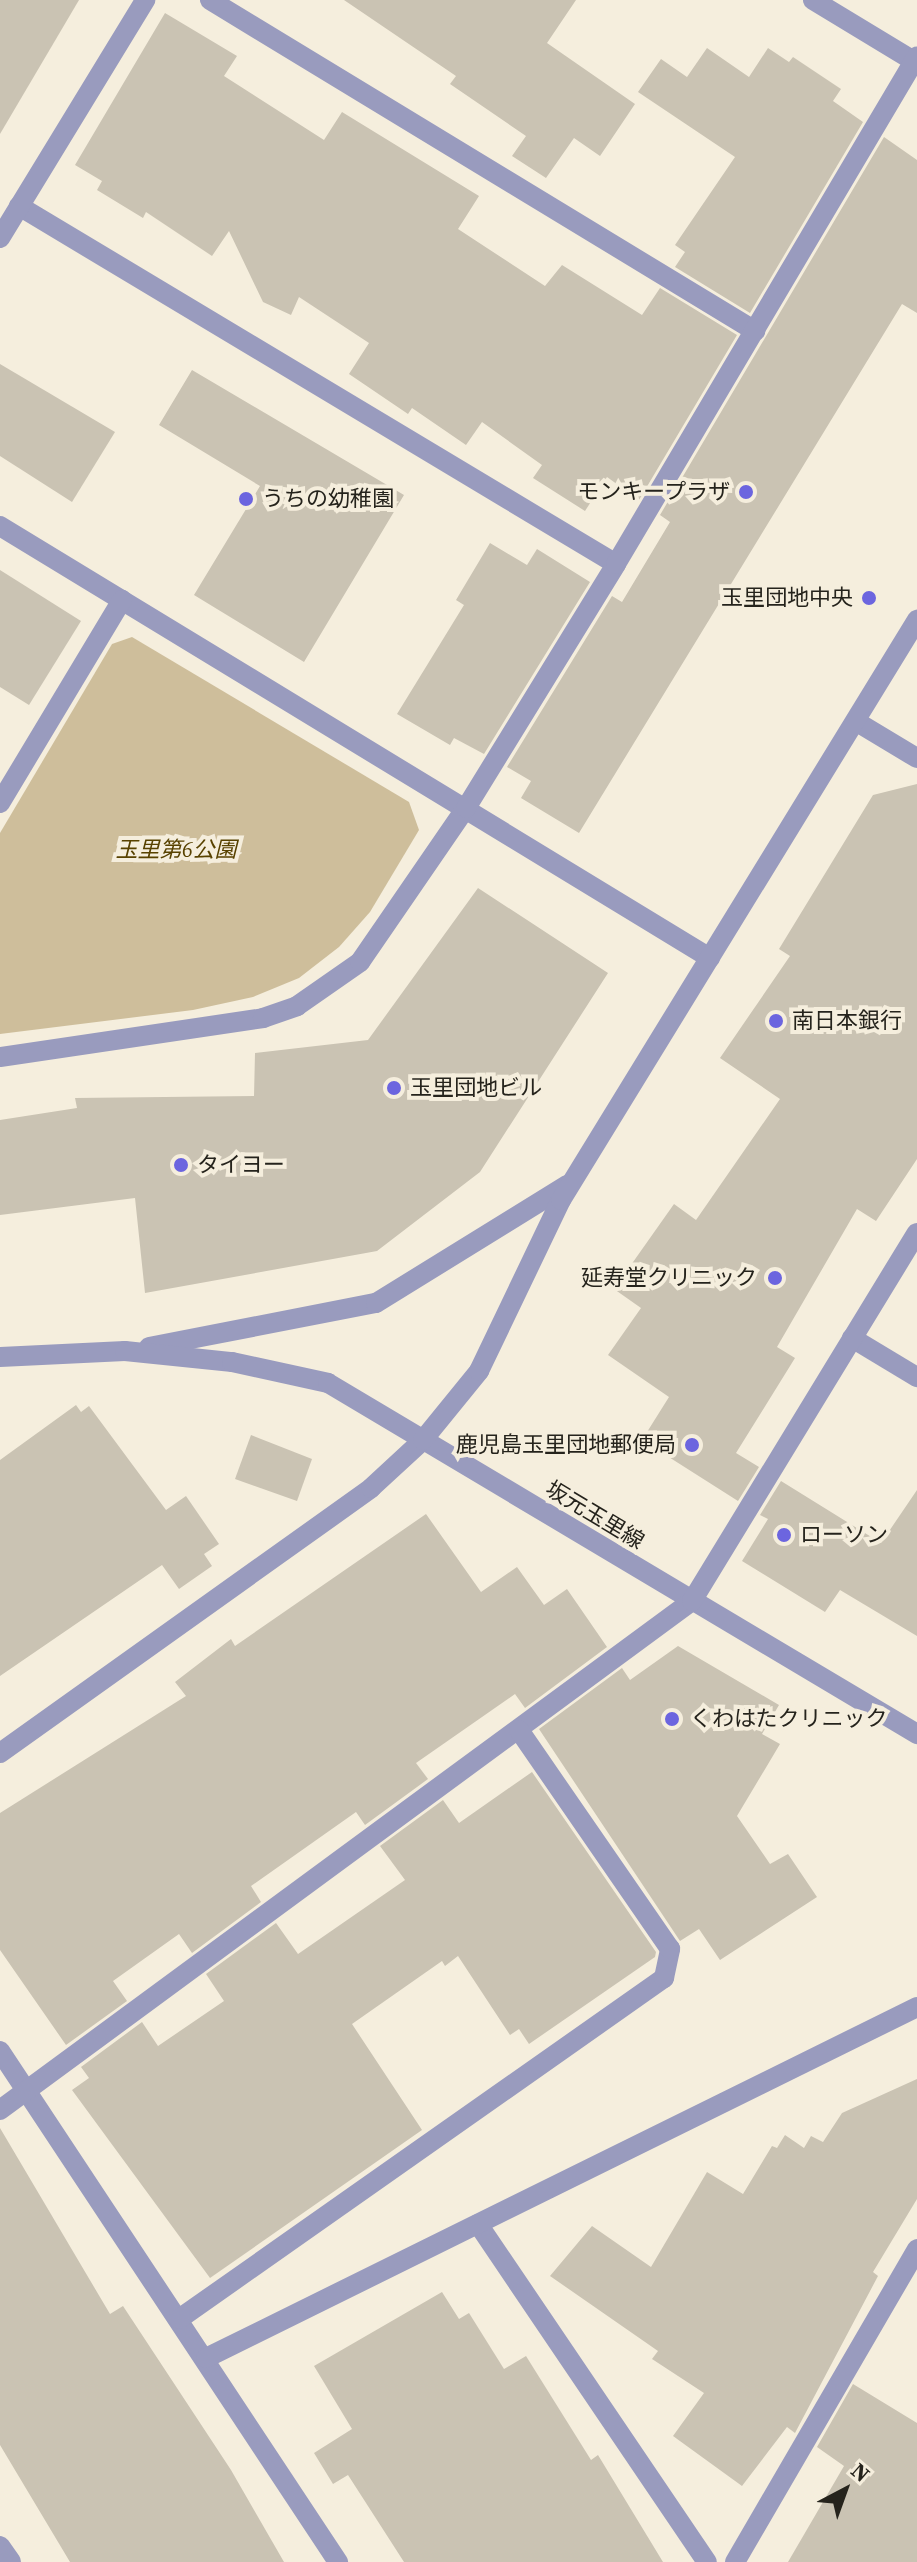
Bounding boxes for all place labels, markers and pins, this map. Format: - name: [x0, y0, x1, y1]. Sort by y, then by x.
- place label: モンキープラザ: [576, 479, 730, 505]
- marker: モンキープラザ: [737, 483, 755, 501]
- place label: うちの幼稚園: [262, 486, 394, 512]
- marker: うちの幼稚園: [237, 490, 255, 508]
- place label: 玉里団地中央: [721, 585, 853, 611]
- marker: 玉里団地中央: [860, 589, 878, 607]
- place label: 南日本銀行: [792, 1008, 902, 1034]
- marker: 南日本銀行: [767, 1012, 785, 1030]
- place label: 玉里団地ビル: [410, 1075, 542, 1101]
- marker: 玉里団地ビル: [385, 1079, 403, 1097]
- place label: タイヨー: [197, 1152, 285, 1178]
- marker: タイヨー: [172, 1156, 190, 1174]
- place label: 延寿堂クリニック: [581, 1265, 757, 1291]
- marker: 延寿堂クリニック: [764, 1267, 786, 1289]
- place label: 鹿児島玉里団地郵便局: [456, 1432, 676, 1458]
- marker: 鹿児島玉里団地郵便局: [683, 1436, 701, 1454]
- place label: ローソン: [800, 1522, 888, 1548]
- marker: ローソン: [775, 1526, 793, 1544]
- place label: くわはたクリニック: [690, 1706, 888, 1732]
- marker: くわはたクリニック: [661, 1708, 683, 1730]

